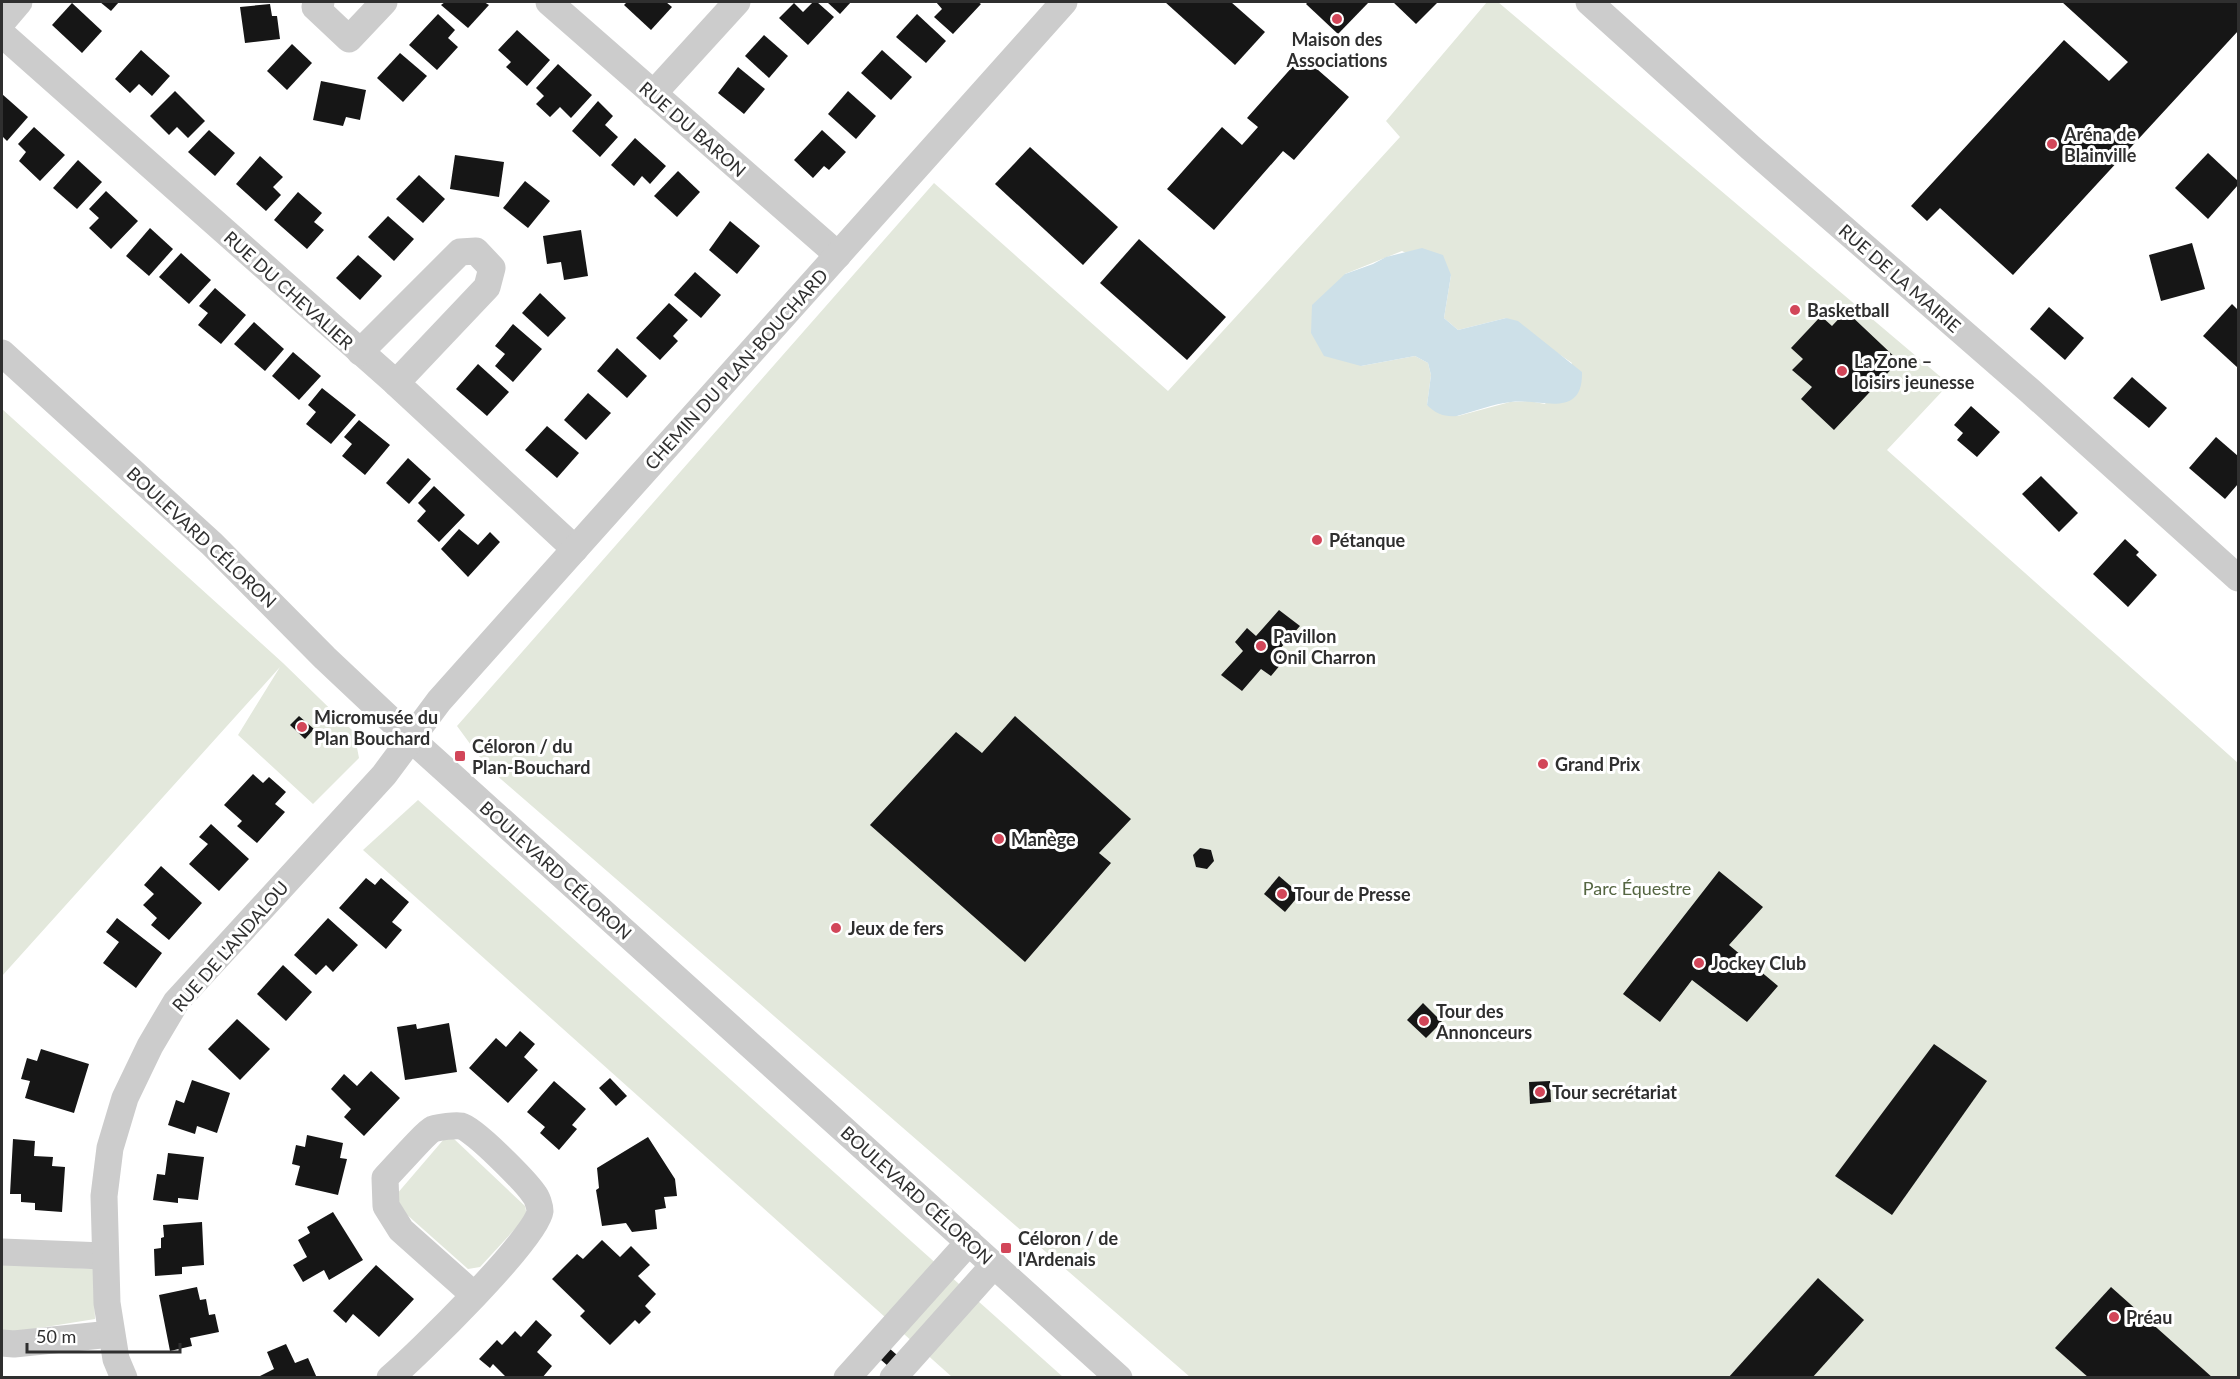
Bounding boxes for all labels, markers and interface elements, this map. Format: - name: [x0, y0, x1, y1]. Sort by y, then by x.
- marker: Maison des Associations: [1330, 12, 1344, 26]
- place label: Maison des Associations: [1286, 28, 1388, 71]
- street label: RUE DU BARON: [635, 77, 751, 181]
- place label: Aréna de Blainville: [2063, 123, 2137, 166]
- marker: Aréna de Blainville: [2045, 137, 2059, 151]
- street label: RUE DE LA MAIRIE: [1835, 219, 1965, 337]
- street label: RUE DU CHEVALIER: [220, 226, 359, 354]
- street label: CHEMIN DU PLAN-BOUCHARD: [640, 264, 832, 474]
- place label: Basketball: [1807, 299, 1889, 321]
- marker: Basketball: [1788, 303, 1802, 317]
- place label: La Zone – loisirs jeunesse: [1854, 350, 1975, 393]
- marker: La Zone – loisirs jeunesse: [1835, 364, 1849, 378]
- street label: BOULEVARD CÉLORON: [123, 462, 281, 612]
- place label: Pétanque: [1329, 529, 1406, 551]
- marker: Pétanque: [1310, 533, 1324, 547]
- place label: Pavillon Onil Charron: [1273, 625, 1376, 668]
- marker: Pavillon Onil Charron: [1254, 639, 1268, 653]
- place label: Micromusée du Plan Bouchard: [314, 706, 438, 749]
- marker: Micromusée du Plan Bouchard: [295, 720, 309, 734]
- place label: Céloron / du Plan-Bouchard: [472, 735, 590, 778]
- marker: Céloron / du Plan-Bouchard: [453, 749, 467, 763]
- place label: Grand Prix: [1555, 753, 1641, 775]
- marker: Grand Prix: [1536, 757, 1550, 771]
- street label: BOULEVARD CÉLORON: [476, 796, 636, 944]
- place label: Manège: [1011, 828, 1076, 850]
- marker: Manège: [992, 832, 1006, 846]
- street label: RUE DE L'ANDALOU: [167, 876, 293, 1016]
- park label: Parc Équestre: [1583, 877, 1691, 899]
- place label: Tour de Presse: [1294, 883, 1411, 905]
- marker: Tour de Presse: [1275, 887, 1289, 901]
- place label: Jeux de fers: [848, 917, 944, 939]
- marker: Jeux de fers: [829, 921, 843, 935]
- place label: Jockey Club: [1711, 952, 1806, 974]
- marker: Jockey Club: [1692, 956, 1706, 970]
- place label: Tour des Annonceurs: [1435, 1000, 1532, 1043]
- marker: Tour des Annonceurs: [1417, 1014, 1431, 1028]
- place label: Tour secrétariat: [1552, 1081, 1677, 1103]
- marker: Tour secrétariat: [1533, 1085, 1547, 1099]
- street label: BOULEVARD CÉLORON: [837, 1121, 997, 1269]
- place label: Céloron / de l'Ardenais: [1018, 1227, 1118, 1270]
- marker: Céloron / de l'Ardenais: [999, 1241, 1013, 1255]
- place label: Préau: [2126, 1306, 2172, 1328]
- marker: Préau: [2107, 1310, 2121, 1324]
- scale bar: [27, 1316, 180, 1354]
- text: 50 m: [36, 1325, 76, 1347]

